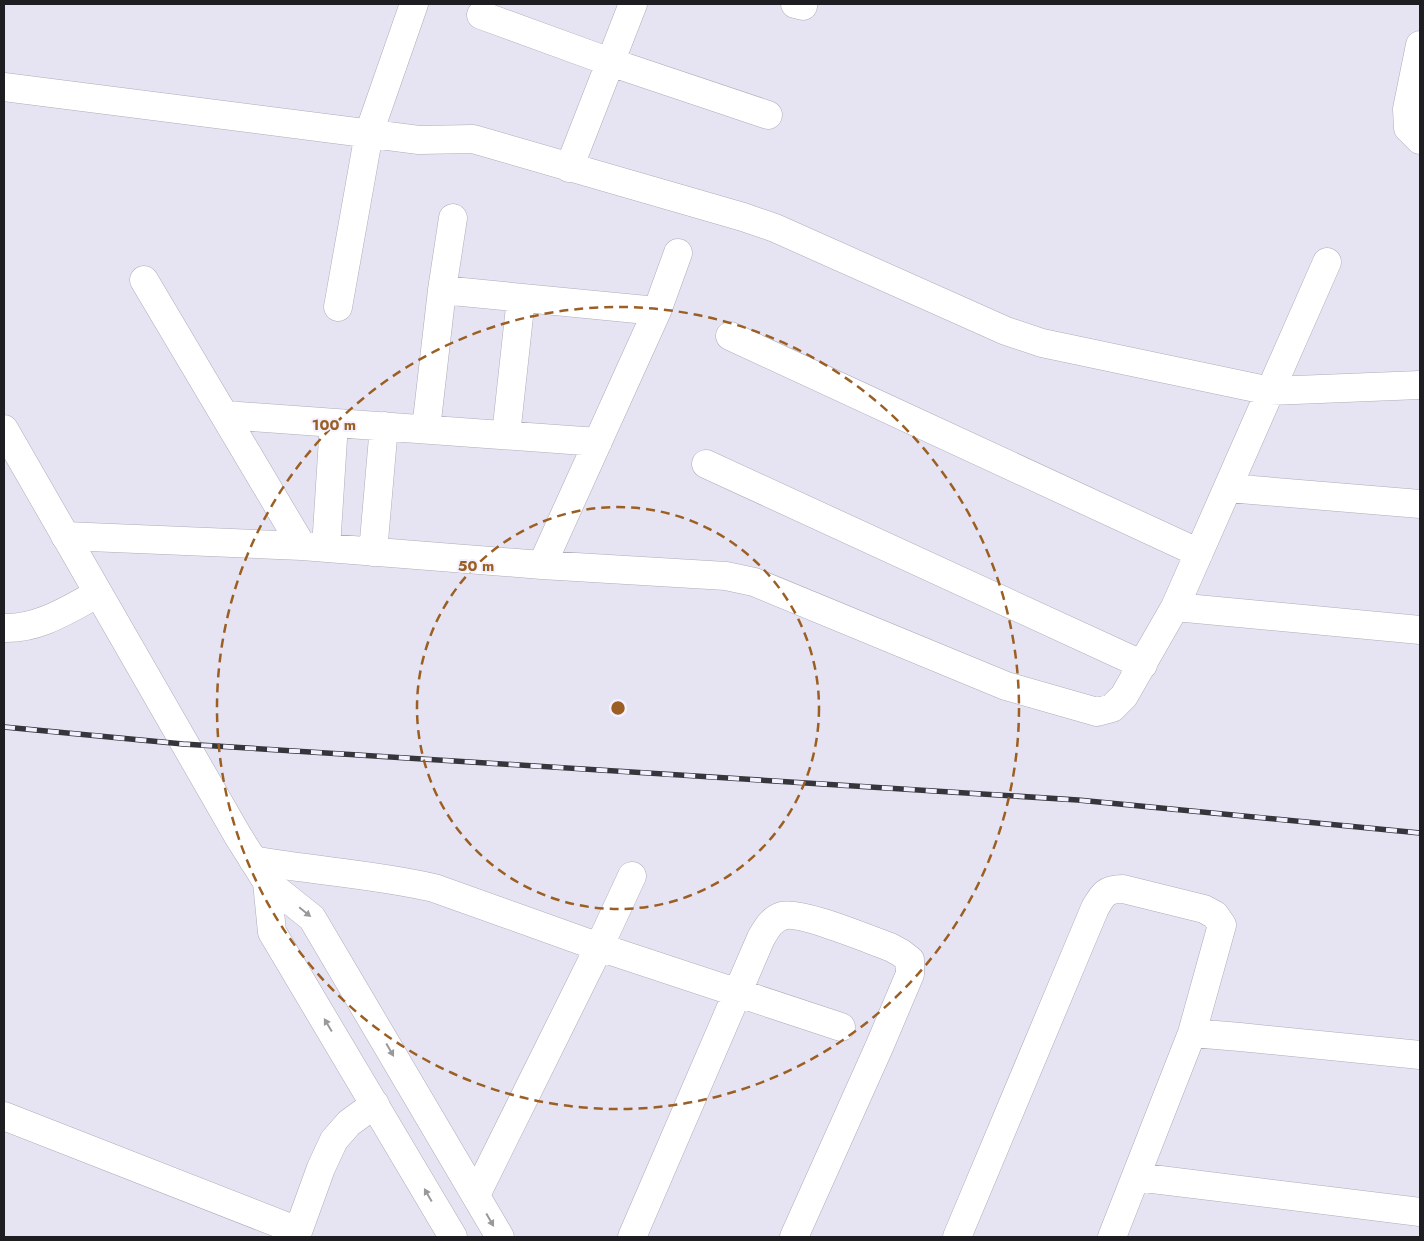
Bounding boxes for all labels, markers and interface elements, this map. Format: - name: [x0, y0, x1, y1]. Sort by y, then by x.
- text: 100 m: [312, 414, 356, 436]
- text: 50 m: [458, 555, 494, 577]
- centre of rings: [609, 699, 627, 717]
- one-way arrow: [298, 907, 311, 918]
- one-way arrow: [323, 1018, 332, 1031]
- one-way arrow: [386, 1044, 395, 1057]
- one-way arrow: [424, 1189, 433, 1202]
- one-way arrow: [486, 1214, 495, 1227]

